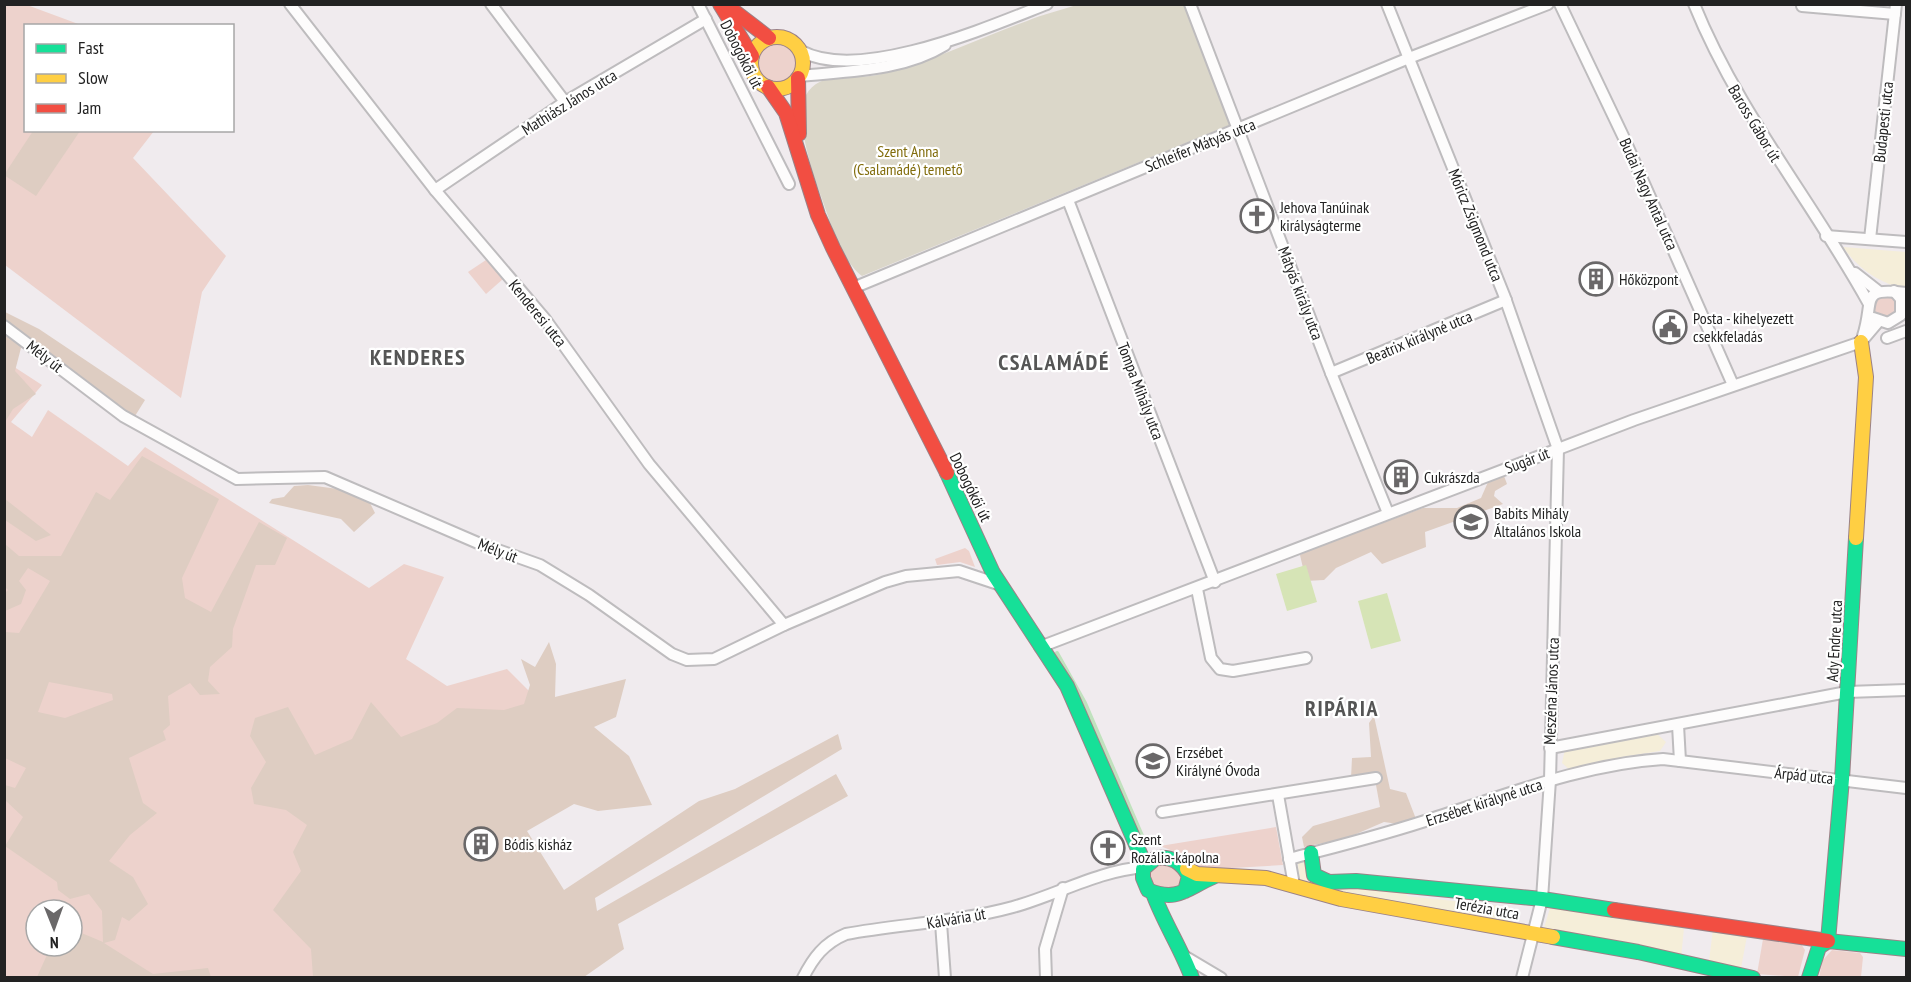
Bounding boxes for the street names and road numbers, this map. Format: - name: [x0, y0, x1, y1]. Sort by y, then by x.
- street label: Dobogókői út: [716, 16, 768, 92]
- street label: Mathiász János utca: [518, 65, 620, 139]
- street label: Budapesti utca: [1869, 80, 1897, 164]
- street label: Baross Gábor út: [1724, 81, 1786, 166]
- street label: Schleifer Mátyás utca: [1142, 114, 1258, 176]
- street label: Budai Nagy Antal utca: [1615, 135, 1683, 253]
- street label: Móricz Zsigmond utca: [1444, 166, 1508, 284]
- street label: Mátyás király utca: [1274, 243, 1328, 343]
- street label: Kenderesi utca: [505, 275, 571, 351]
- street label: Beatrix királyné utca: [1363, 306, 1475, 368]
- street label: Mély út: [23, 336, 68, 377]
- street label: Tompa Mihály utca: [1113, 339, 1169, 443]
- street label: Sugár út: [1502, 442, 1553, 478]
- street label: Dobogókői út: [946, 449, 997, 525]
- street label: Mély út: [475, 533, 521, 567]
- street label: Ady Endre utca: [1822, 600, 1846, 682]
- street label: Meszéna János utca: [1539, 637, 1563, 745]
- street label: Árpád utca: [1774, 762, 1834, 788]
- street label: Erzsébet királyné utca: [1423, 774, 1545, 830]
- street label: Terézia utca: [1453, 892, 1521, 924]
- street label: Kálvária út: [925, 903, 988, 933]

